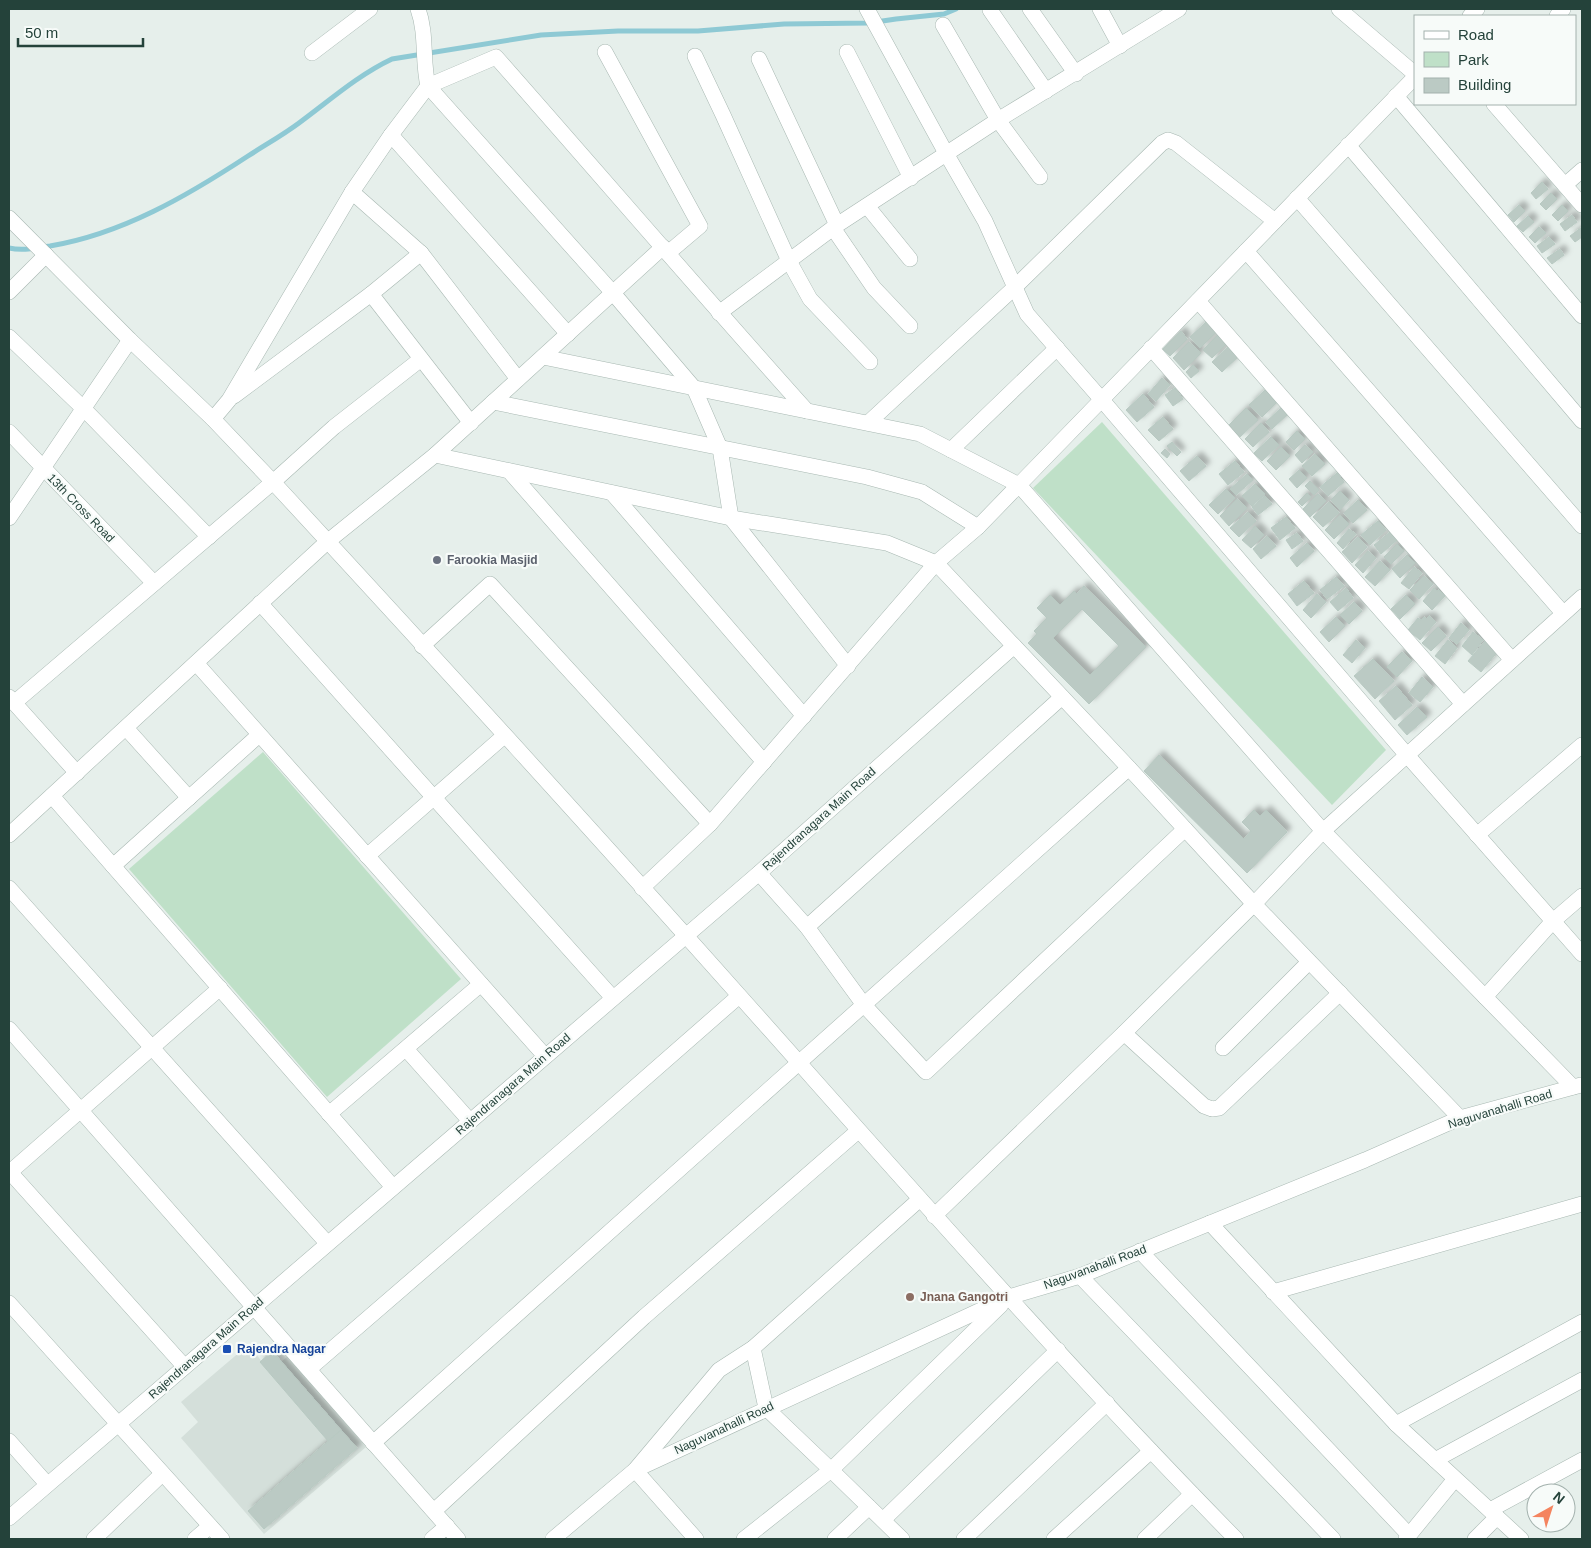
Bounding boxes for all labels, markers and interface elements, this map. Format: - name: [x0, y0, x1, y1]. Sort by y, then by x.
- scale bar: [18, 15, 142, 47]
- legend: [1414, 15, 1576, 105]
- text: 50 m: [25, 24, 58, 41]
- text: Road: [1458, 26, 1494, 43]
- text: Park: [1458, 51, 1489, 68]
- text: Building: [1458, 76, 1511, 93]
- street label: 13th Cross Road: [45, 471, 117, 545]
- place label: Farookia Masjid: [447, 553, 538, 567]
- marker: Farookia Masjid: [431, 554, 443, 566]
- street label: Rajendranagara Main Road: [760, 764, 878, 874]
- street label: Rajendranagara Main Road: [453, 1030, 573, 1138]
- street label: Naguvanahalli Road: [1446, 1087, 1554, 1131]
- street label: Naguvanahalli Road: [1042, 1242, 1148, 1292]
- place label: Jnana Gangotri: [920, 1290, 1008, 1304]
- marker: Jnana Gangotri: [904, 1291, 916, 1303]
- street label: Rajendranagara Main Road: [146, 1294, 266, 1402]
- place label: Rajendra Nagar: [237, 1342, 326, 1356]
- marker: Rajendra Nagar: [221, 1343, 233, 1355]
- street label: Naguvanahalli Road: [672, 1399, 776, 1457]
- north arrow: [1526, 1483, 1576, 1533]
- text: N: [1550, 1488, 1568, 1507]

